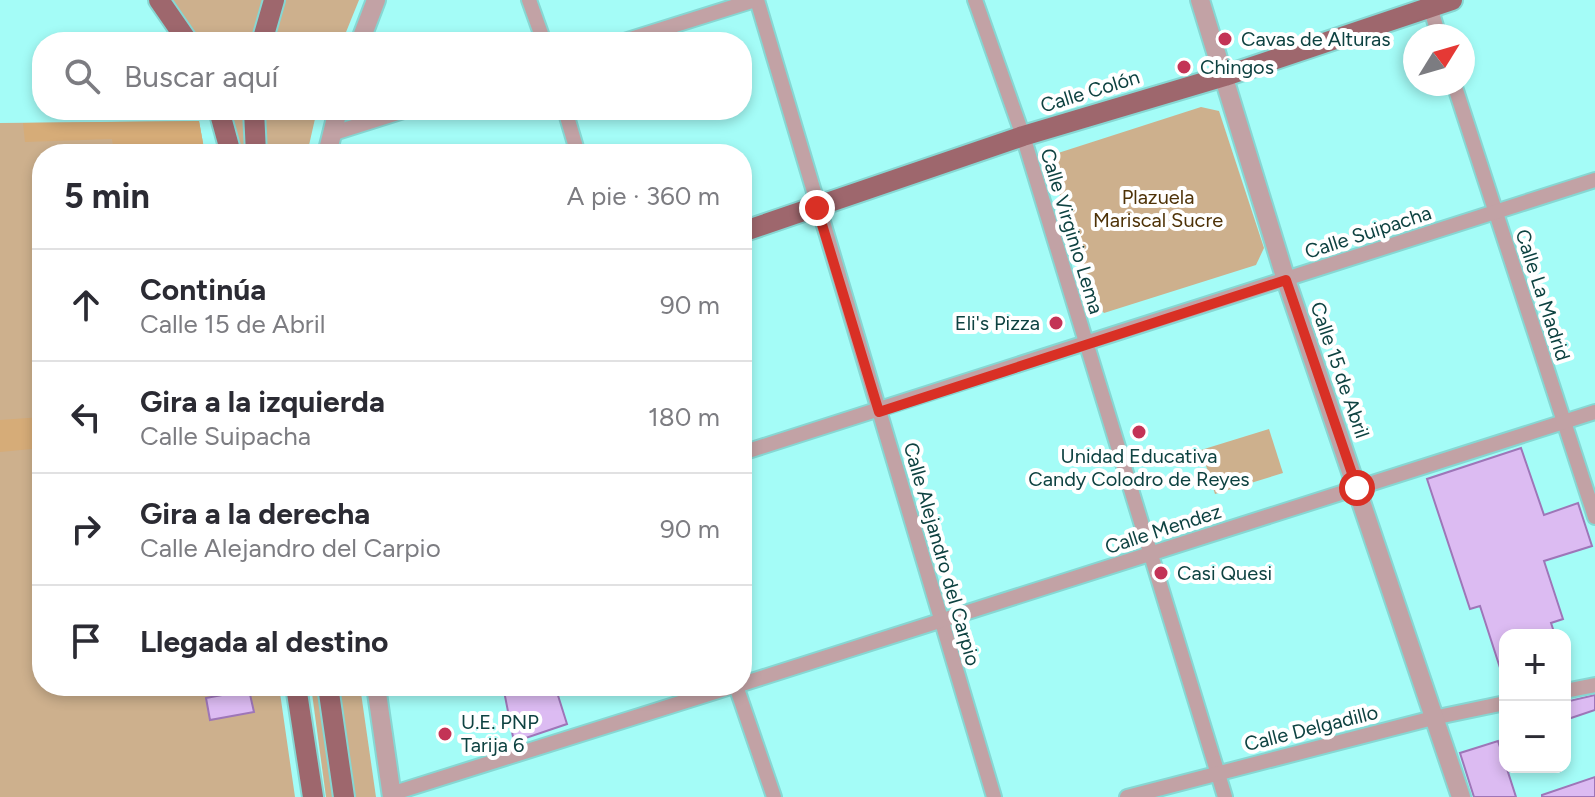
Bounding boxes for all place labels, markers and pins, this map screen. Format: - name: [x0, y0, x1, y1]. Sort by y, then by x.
- place label: Cavas de Alturas: [1241, 27, 1391, 51]
- marker: Cavas de Alturas: [1216, 30, 1234, 48]
- place label: Chingos: [1200, 55, 1274, 79]
- marker: Chingos: [1175, 58, 1193, 76]
- place label: Eli's Pizza: [955, 311, 1040, 335]
- marker: Eli's Pizza: [1047, 314, 1065, 332]
- marker: Unidad Educativa Candy Colodro de Reyes: [1130, 423, 1148, 441]
- place label: Unidad Educativa Candy Colodro de Reyes: [1028, 444, 1250, 491]
- place label: Casi Quesi: [1177, 561, 1272, 585]
- marker: Casi Quesi: [1152, 564, 1170, 582]
- place label: U.E. PNP Tarija 6: [461, 710, 539, 757]
- marker: U.E. PNP Tarija 6: [436, 725, 454, 743]

